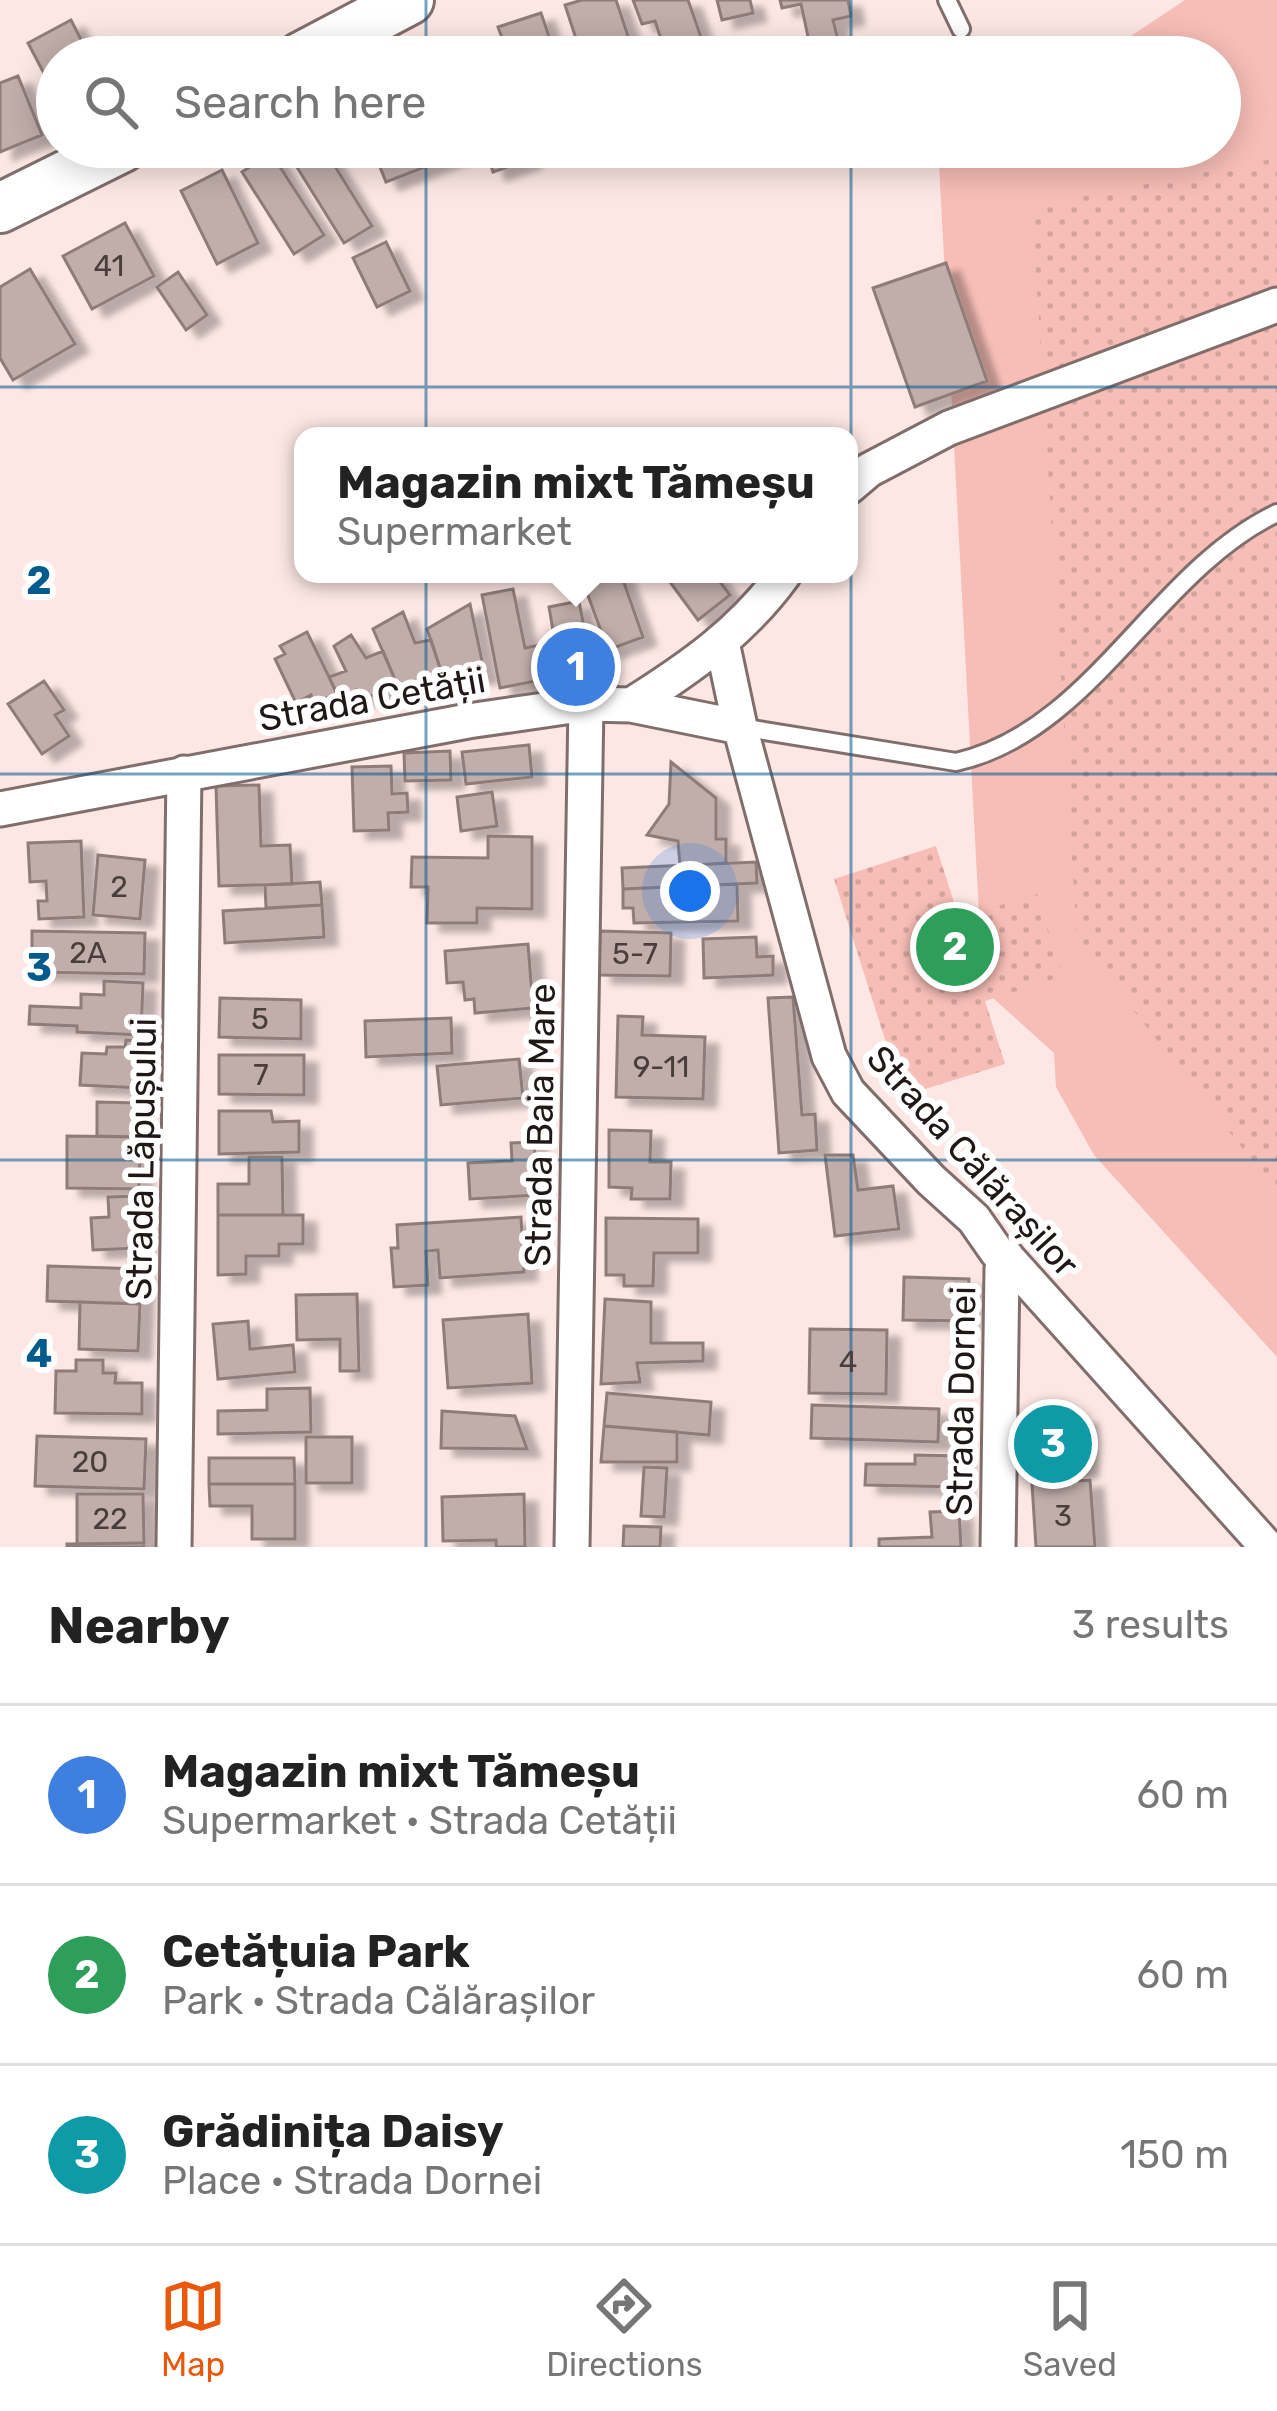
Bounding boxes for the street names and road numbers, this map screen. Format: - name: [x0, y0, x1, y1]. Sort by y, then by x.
- street label: Strada Cetății: [255, 658, 489, 740]
- street label: Strada Baia Mare: [516, 983, 564, 1267]
- street label: Strada Lăpușului: [117, 1018, 165, 1300]
- street label: Strada Călărașilor: [858, 1037, 1088, 1286]
- street label: Strada Dornei: [937, 1286, 985, 1516]

